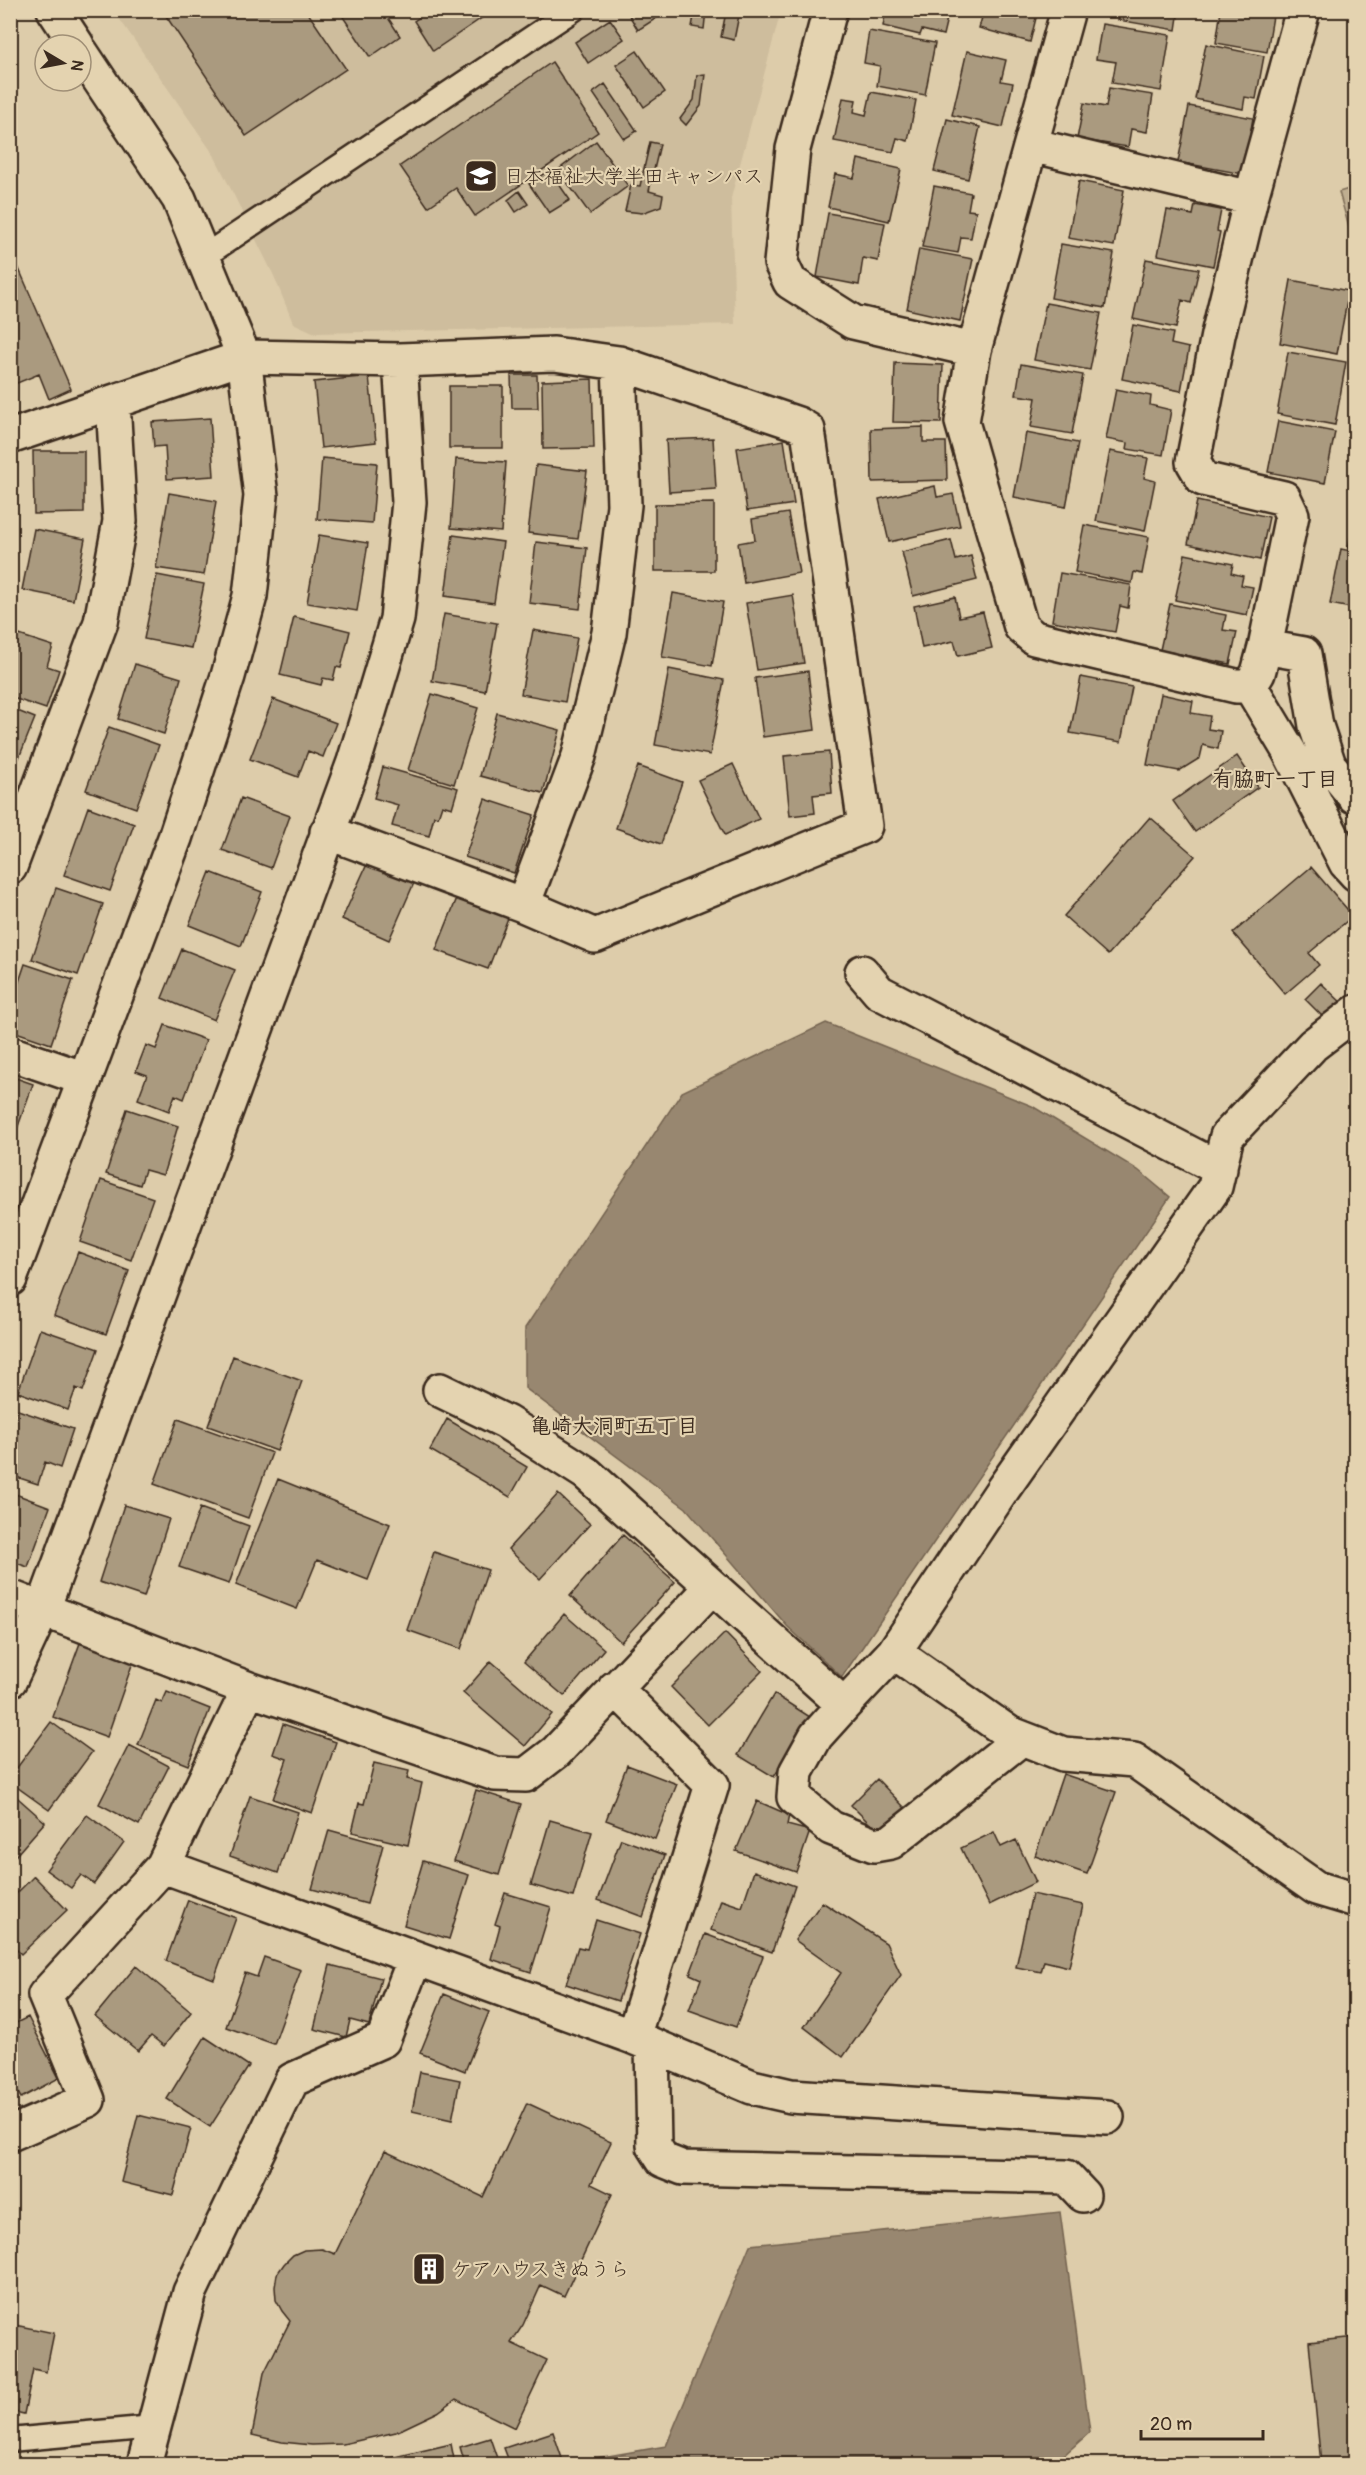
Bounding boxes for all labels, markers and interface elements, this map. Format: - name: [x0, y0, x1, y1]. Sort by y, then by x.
- north arrow: [33, 33, 93, 93]
- text: N: [66, 58, 88, 73]
- school or university icon: 日本福祉大学半田キャンパス: [463, 158, 499, 194]
- place label: 日本福祉大学半田キャンパス: [504, 164, 763, 189]
- district label: 有脇町一丁目: [1212, 766, 1338, 793]
- district label: 亀崎大洞町五丁目: [530, 1413, 698, 1440]
- building icon: ケアハウスきぬうら: [411, 2251, 447, 2287]
- place label: ケアハウスきぬうら: [452, 2257, 630, 2282]
- scale bar: [1141, 2403, 1262, 2441]
- text: 20 m: [1150, 2413, 1192, 2436]

